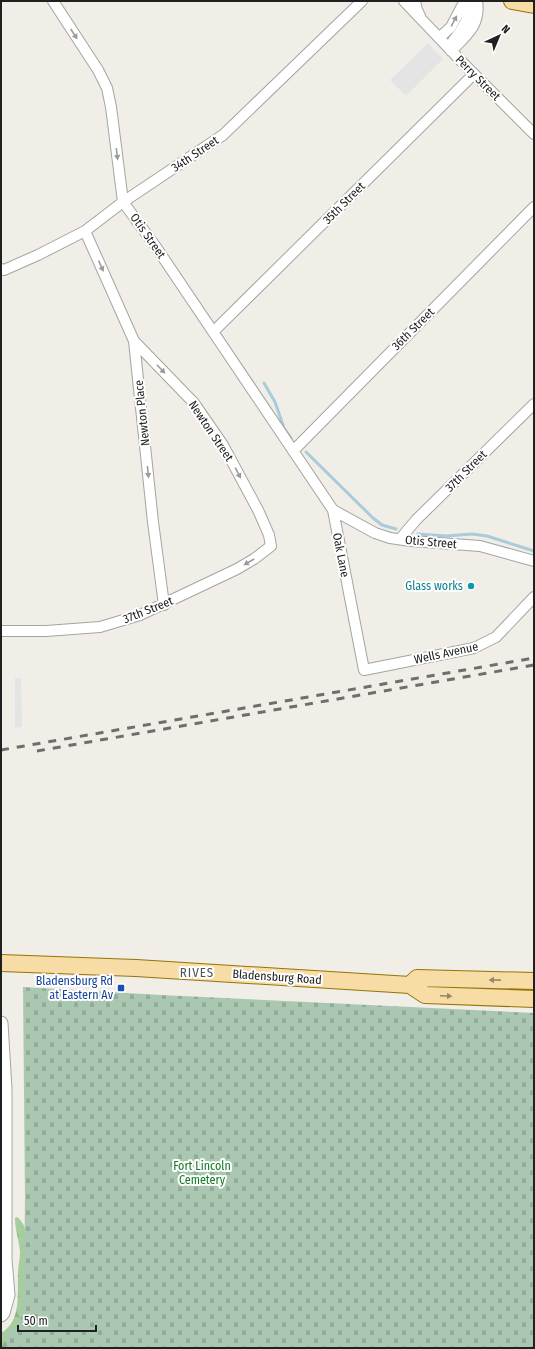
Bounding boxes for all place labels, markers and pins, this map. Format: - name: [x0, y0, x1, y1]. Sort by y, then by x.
- place label: Glass works: [405, 579, 463, 593]
- marker: Glass works: [466, 581, 476, 591]
- place label: Bladensburg Rd at Eastern Av: [36, 974, 114, 1002]
- marker: Bladensburg Rd at Eastern Av: [116, 983, 126, 993]

